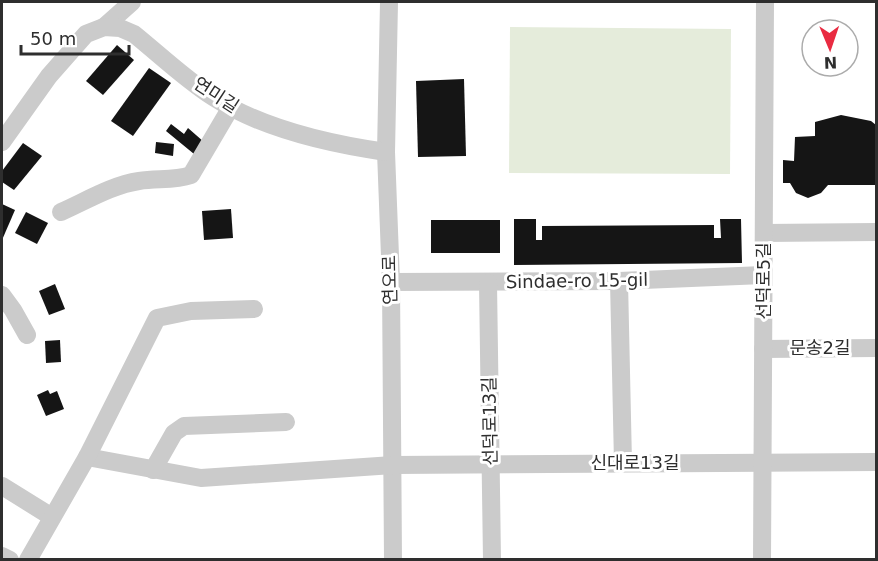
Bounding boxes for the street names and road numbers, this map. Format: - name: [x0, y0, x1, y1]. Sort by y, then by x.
- street label: 연미길: [190, 72, 243, 117]
- street label: 선덕로5길: [753, 242, 774, 320]
- street label: 연오로: [379, 255, 400, 305]
- street label: Sindae-ro 15-gil: [506, 269, 648, 292]
- street label: 문송2길: [789, 337, 851, 358]
- street label: 선덕로13길: [478, 376, 501, 466]
- street label: 신대로13길: [590, 452, 680, 473]

